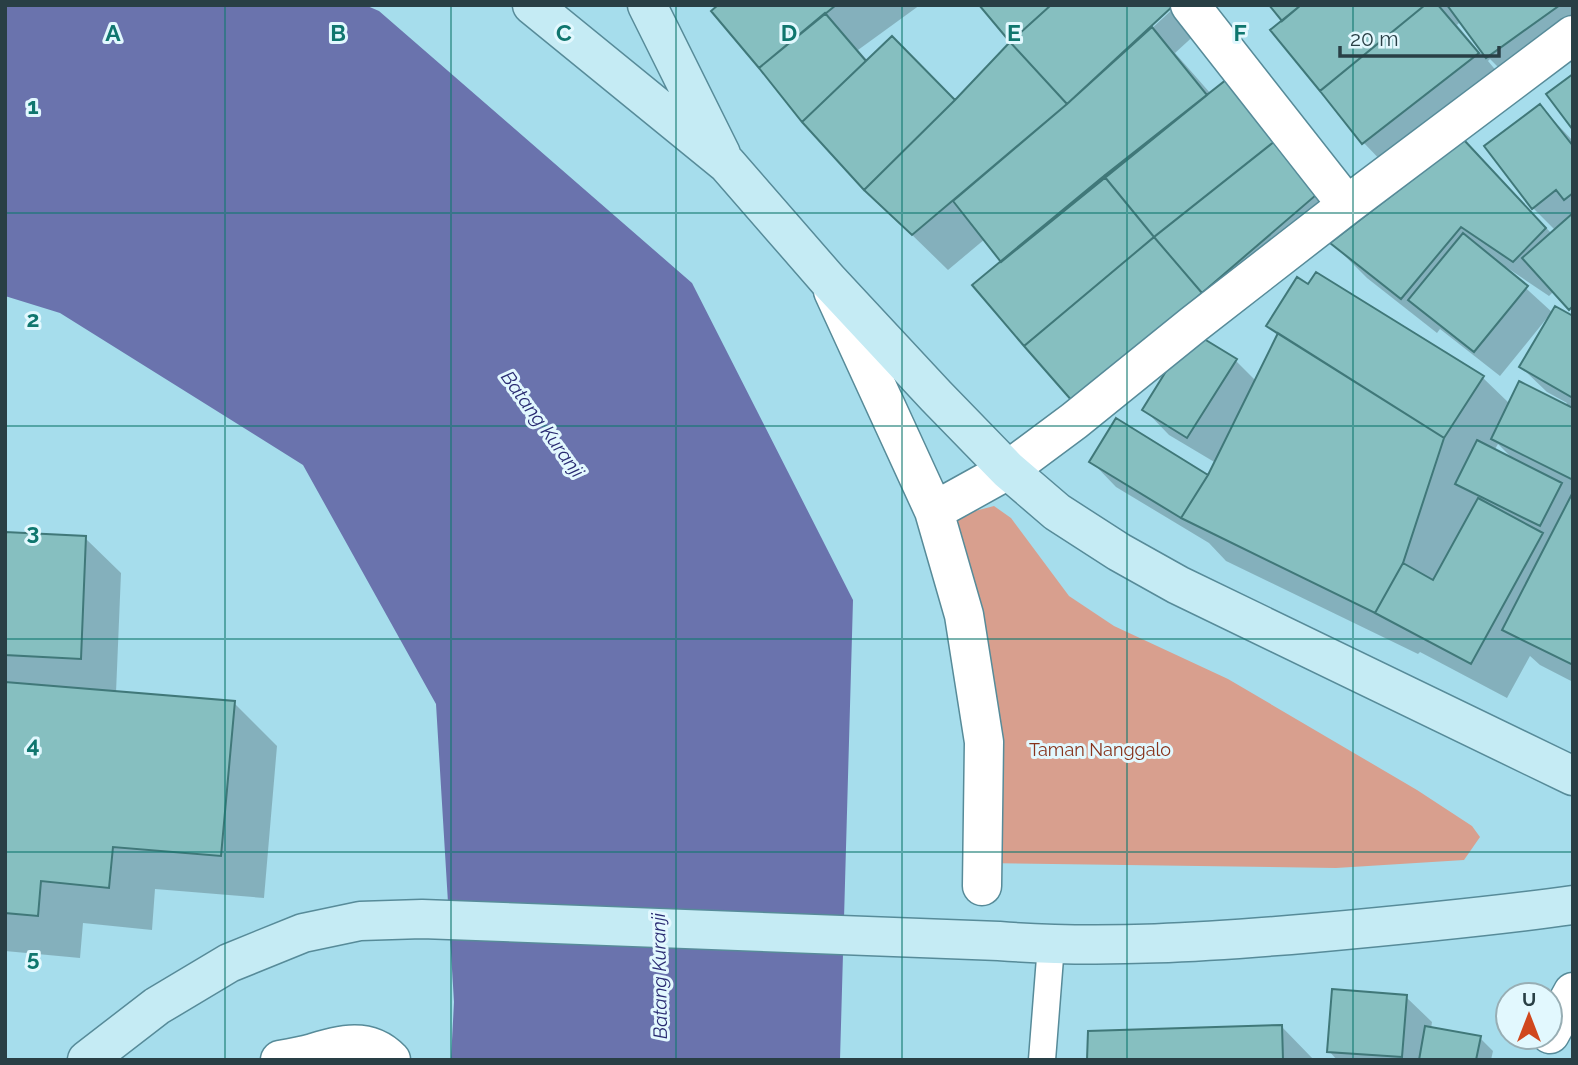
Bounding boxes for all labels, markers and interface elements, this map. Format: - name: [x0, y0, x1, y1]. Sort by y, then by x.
- scale bar: [1340, 14, 1499, 58]
- text: A: [105, 19, 121, 46]
- text: B: [330, 19, 346, 46]
- text: C: [556, 19, 572, 46]
- text: D: [781, 19, 797, 46]
- text: E: [1007, 19, 1021, 46]
- text: F: [1233, 19, 1247, 46]
- text: 20 m: [1350, 26, 1398, 51]
- text: 1: [27, 92, 39, 119]
- text: 2: [27, 305, 39, 332]
- water label: Batang Kuranji: [497, 367, 590, 482]
- text: 3: [27, 518, 39, 545]
- text: 4: [26, 731, 40, 758]
- park label: Taman Nanggalo: [1029, 739, 1171, 760]
- water label: Batang Kuranji: [647, 912, 671, 1039]
- text: 5: [27, 944, 40, 971]
- north arrow: [1494, 981, 1564, 1051]
- text: U: [1522, 988, 1536, 1010]

